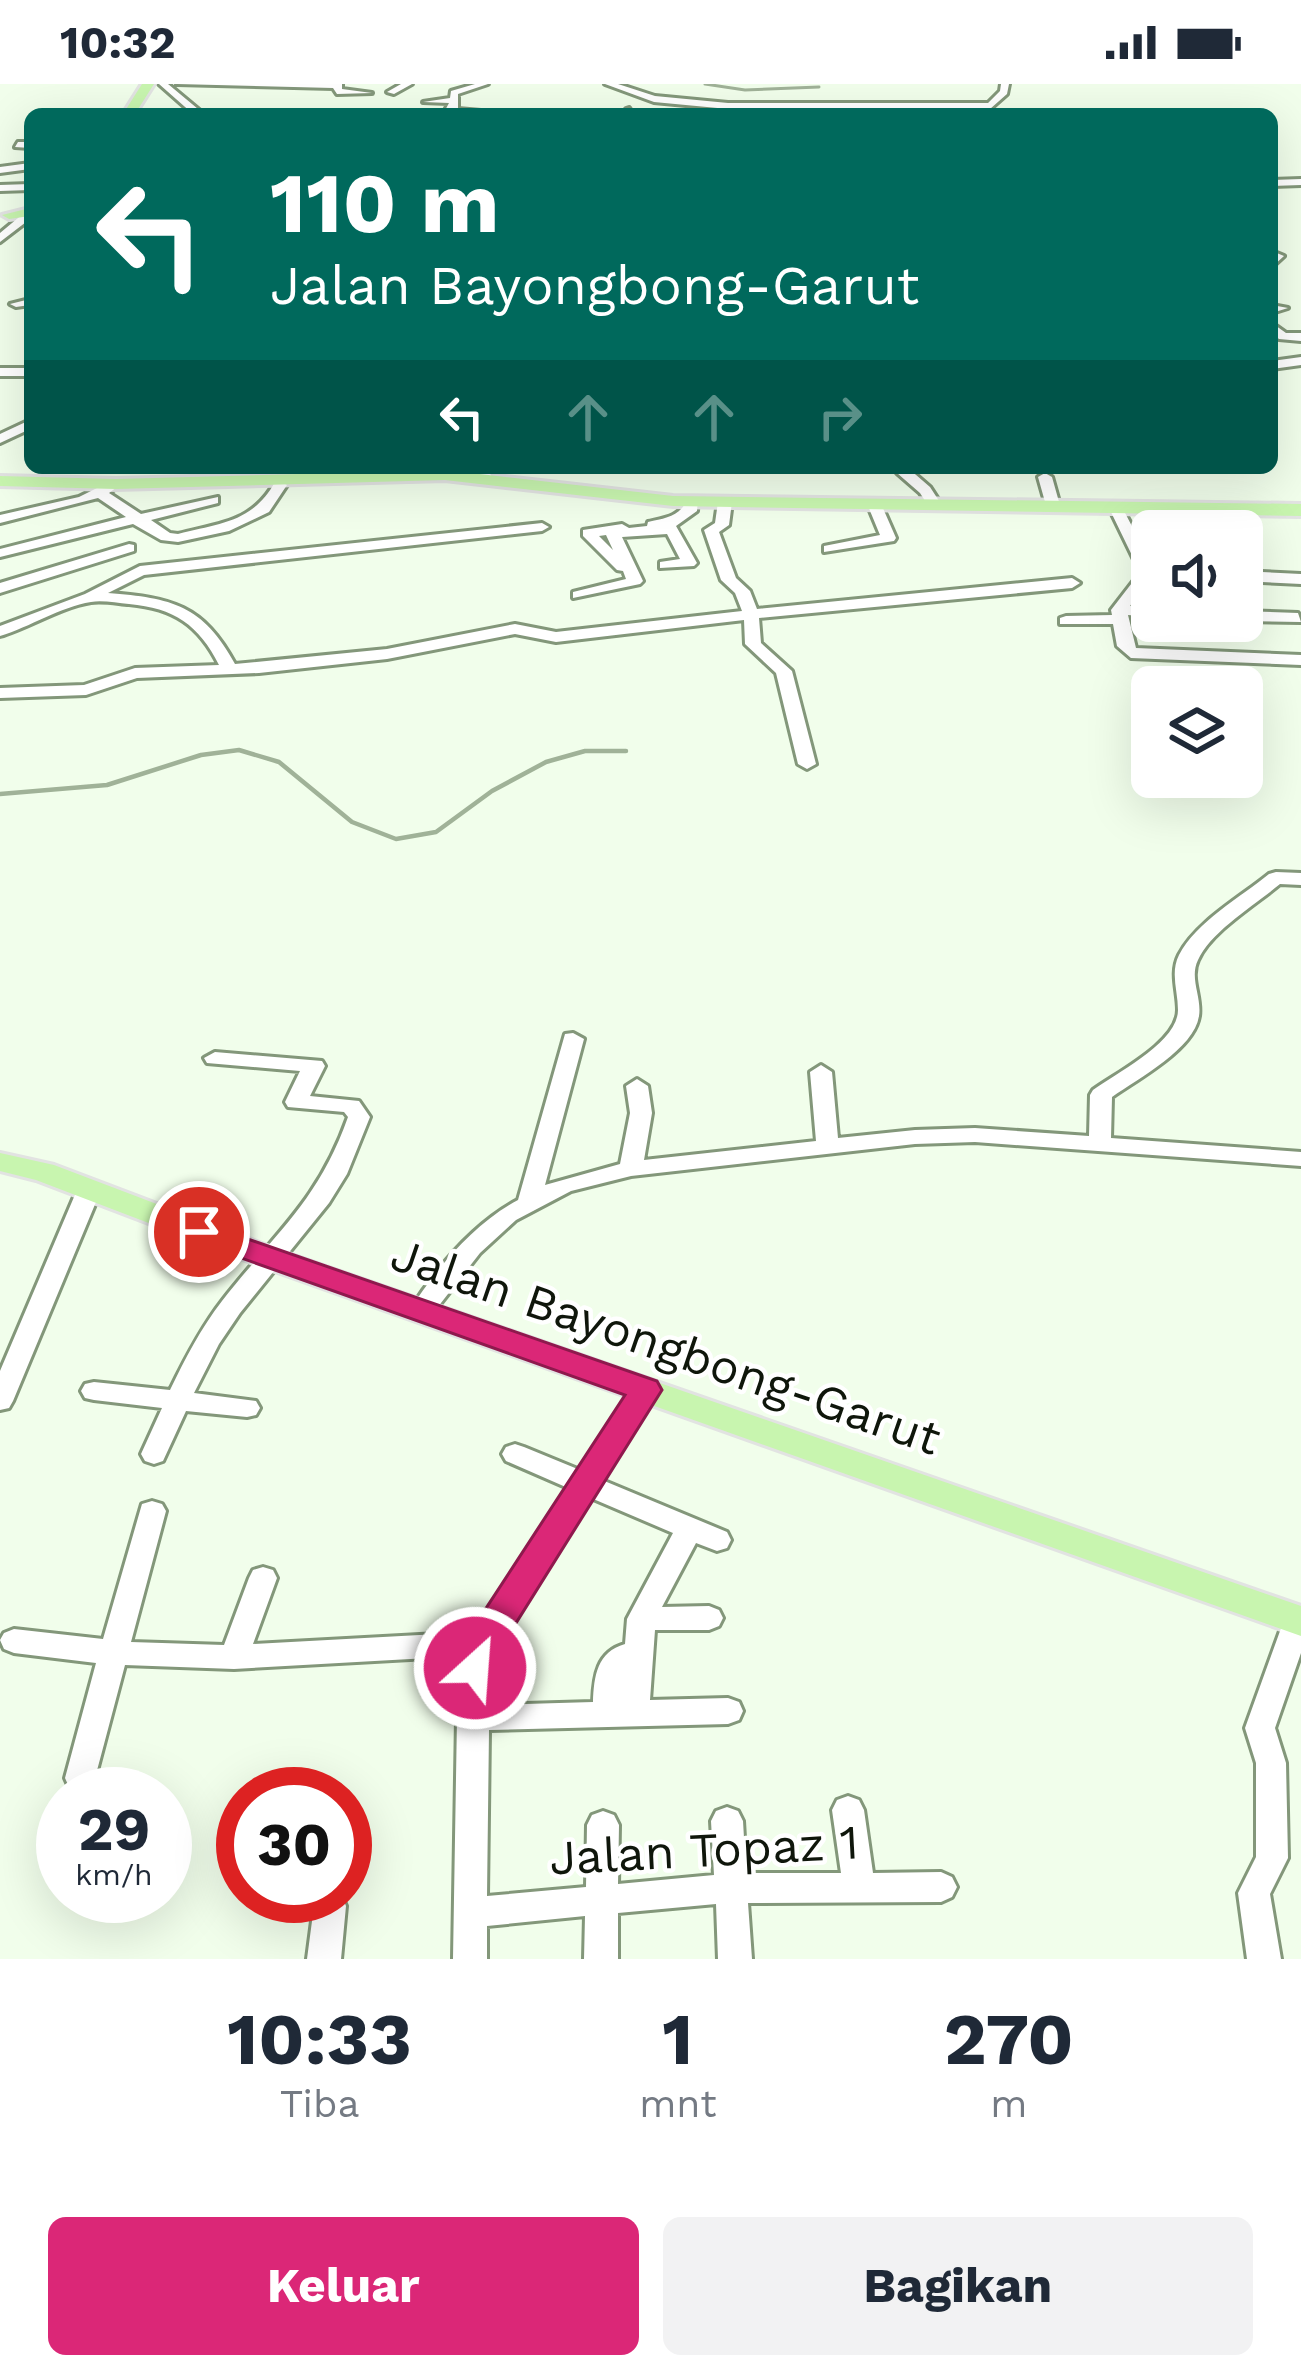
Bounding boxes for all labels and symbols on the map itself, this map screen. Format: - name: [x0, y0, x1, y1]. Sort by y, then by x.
- pin: [148, 1181, 250, 1283]
- street label: Jalan Bayongbong-Garut: [384, 1225, 948, 1467]
- position arrow: [412, 1605, 538, 1731]
- speed limit sign: 30: [216, 1767, 372, 1923]
- street label: Jalan Topaz 1: [548, 1813, 860, 1887]

